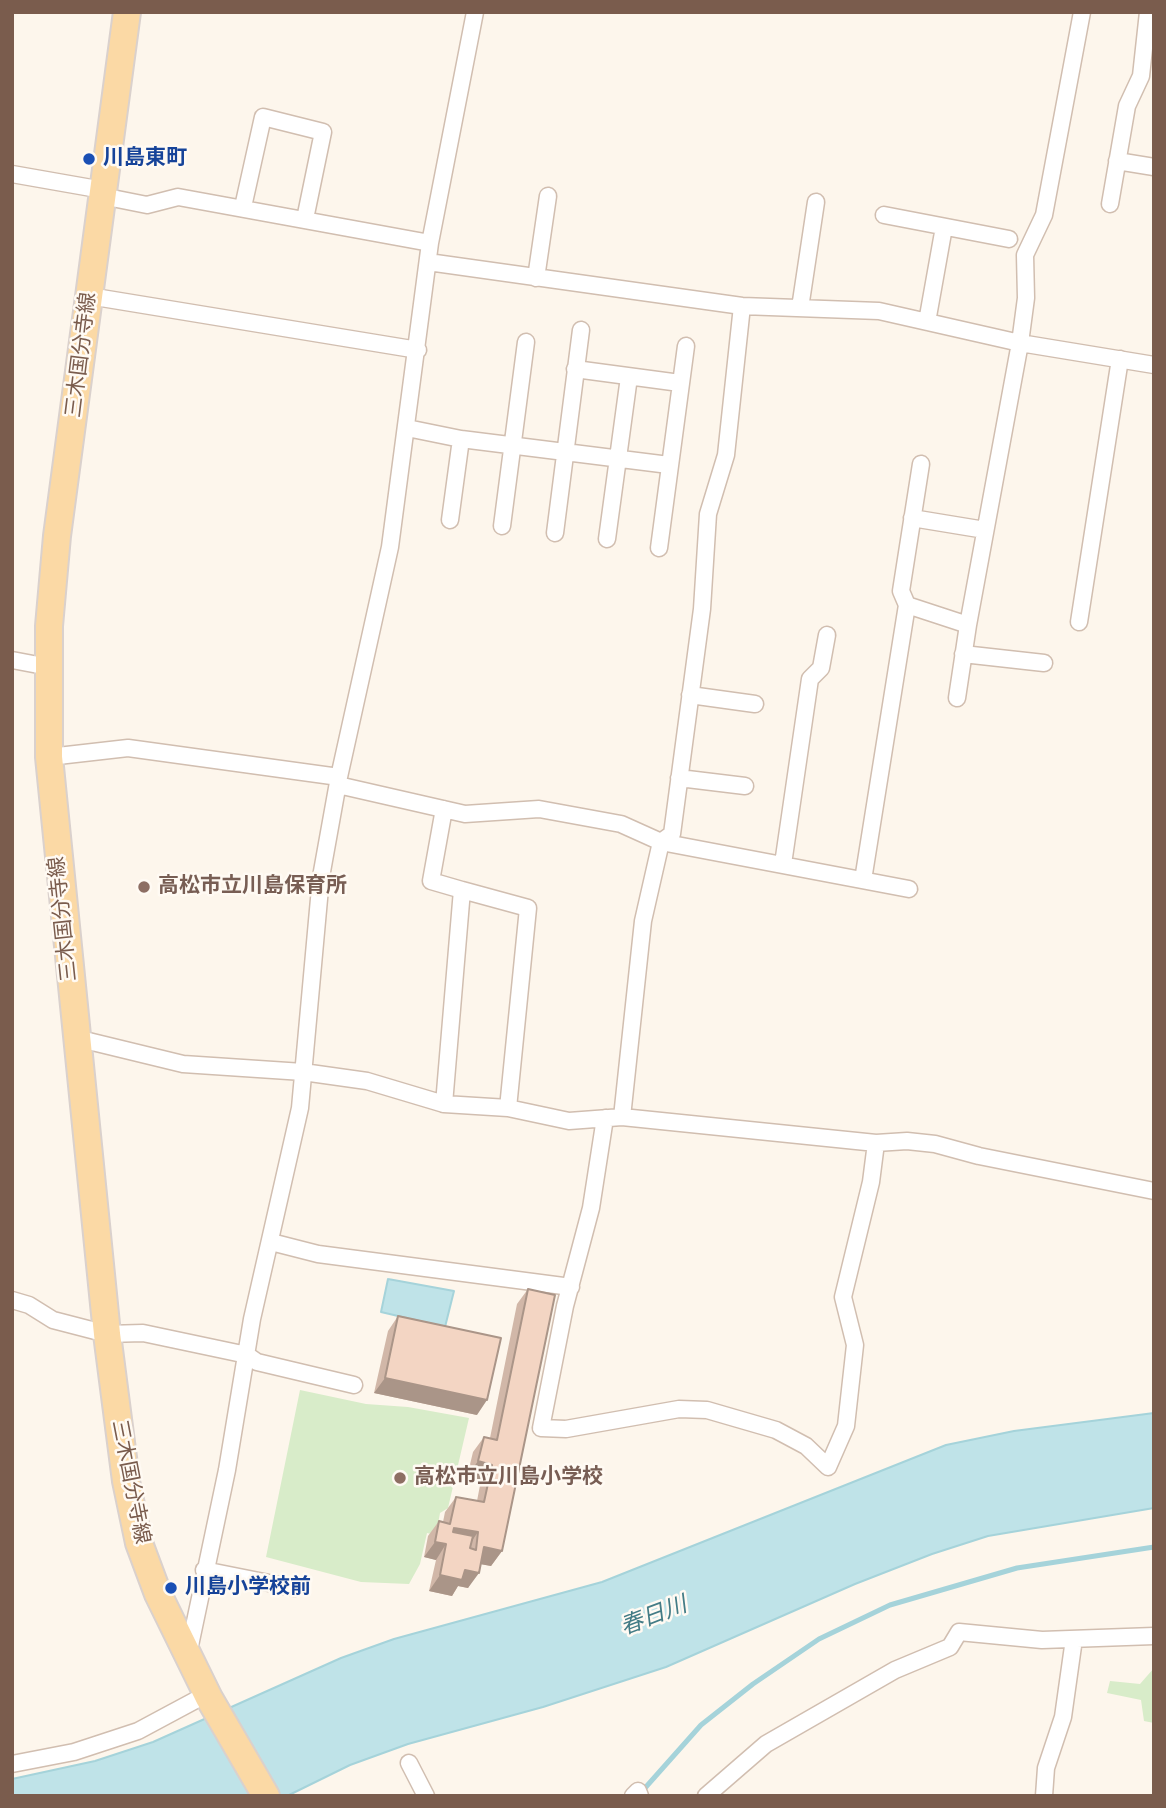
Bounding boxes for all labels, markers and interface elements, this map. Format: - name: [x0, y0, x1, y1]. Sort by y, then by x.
- place label: 川島東町: [103, 146, 187, 172]
- marker: 川島東町: [81, 151, 97, 167]
- street label: 三木国分寺線: [62, 291, 102, 419]
- street label: 三木国分寺線: [45, 855, 83, 983]
- place label: 高松市立川島保育所: [158, 874, 347, 900]
- marker: 高松市立川島保育所: [136, 879, 152, 895]
- street label: 三木国分寺線: [106, 1418, 154, 1546]
- place label: 高松市立川島小学校: [414, 1465, 603, 1491]
- marker: 高松市立川島小学校: [392, 1470, 408, 1486]
- place label: 川島小学校前: [185, 1575, 311, 1601]
- marker: 川島小学校前: [163, 1580, 179, 1596]
- water label: 春日川: [617, 1592, 691, 1642]

